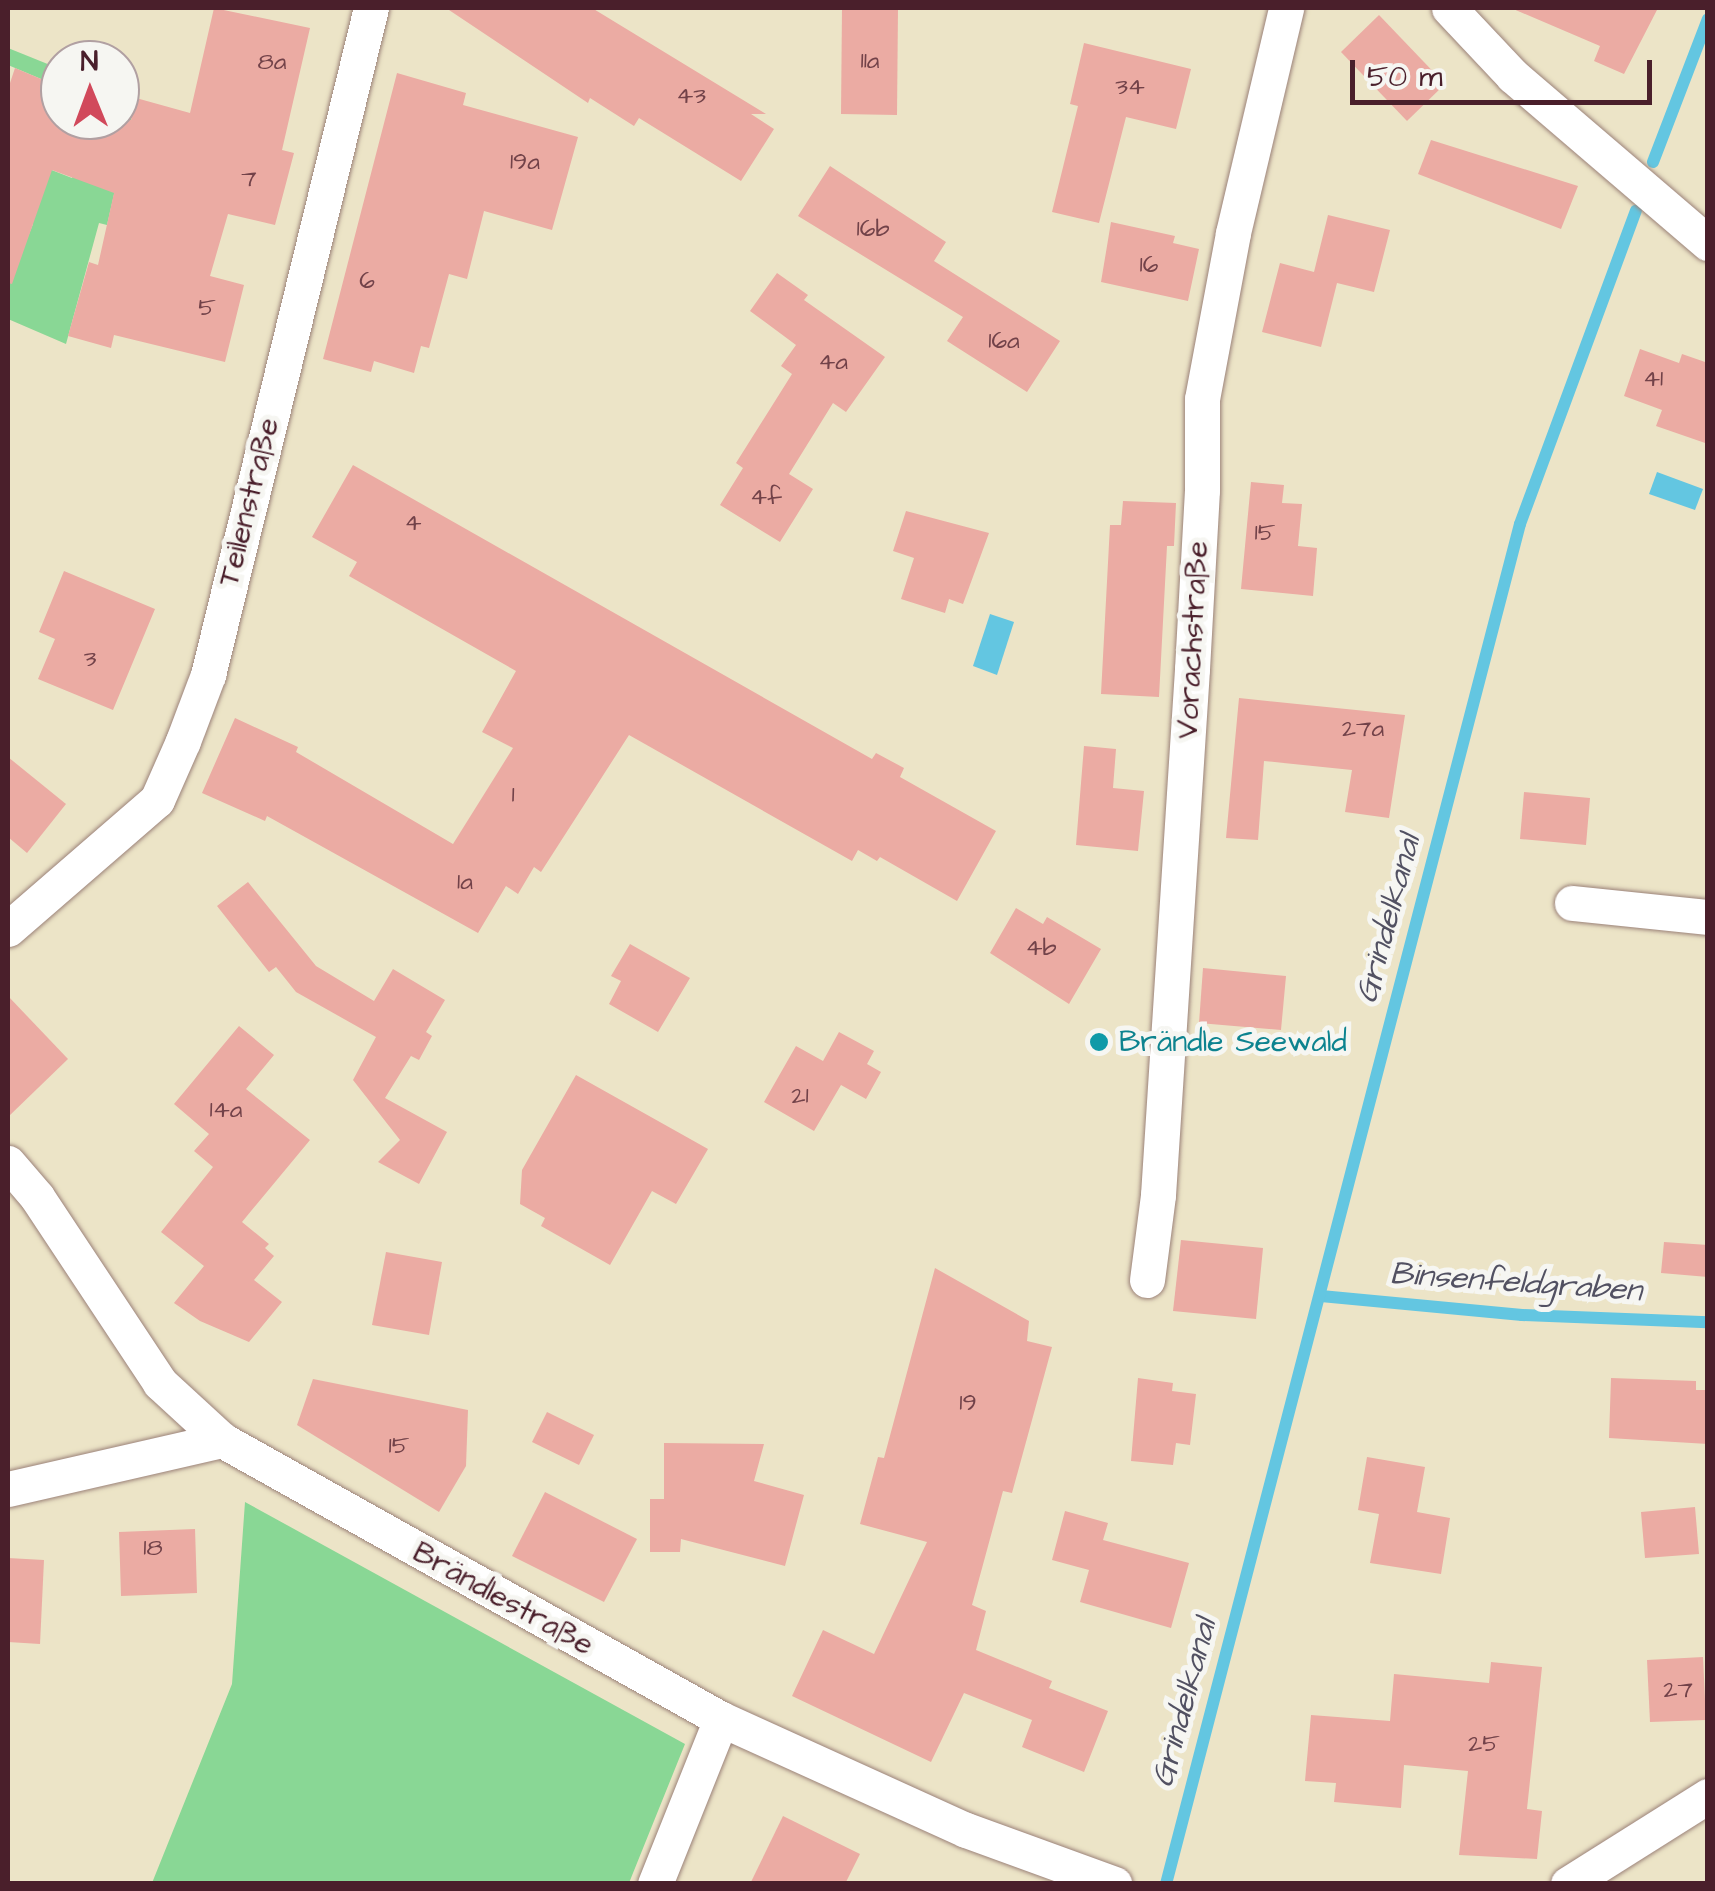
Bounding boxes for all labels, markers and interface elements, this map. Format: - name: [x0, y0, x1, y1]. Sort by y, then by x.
- north arrow: [40, 40, 140, 140]
- scale bar: [1355, 40, 1658, 102]
- text: N: [80, 42, 99, 81]
- house number: 11a: [860, 46, 880, 76]
- house number: 8a: [258, 47, 286, 77]
- text: 50 m: [1367, 56, 1443, 98]
- house number: 34: [1115, 72, 1145, 102]
- house number: 43: [676, 81, 706, 111]
- house number: 19a: [510, 147, 540, 177]
- house number: 7: [241, 164, 257, 194]
- house number: 16b: [857, 214, 889, 244]
- house number: 16: [1140, 250, 1158, 280]
- house number: 6: [359, 266, 375, 296]
- house number: 5: [198, 293, 216, 323]
- house number: 16a: [988, 326, 1020, 356]
- house number: 4a: [818, 347, 848, 377]
- house number: 41: [1643, 364, 1663, 394]
- street label: Teilenstraße: [211, 414, 287, 590]
- house number: 4f: [750, 482, 782, 512]
- house number: 4: [404, 508, 422, 538]
- house number: 15: [1255, 518, 1275, 548]
- street label: Vorachstraße: [1170, 540, 1216, 740]
- house number: 3: [84, 644, 96, 674]
- house number: 27a: [1342, 714, 1384, 744]
- house number: 1: [511, 780, 515, 810]
- water label: Grindelkanal: [1348, 831, 1430, 1007]
- house number: 1a: [457, 867, 473, 897]
- house number: 4b: [1025, 933, 1057, 963]
- place label: Brändle Seewald: [1119, 1024, 1347, 1060]
- marker: Brändle Seewald: [1088, 1031, 1110, 1053]
- house number: 21: [791, 1081, 809, 1111]
- house number: 14a: [210, 1095, 242, 1125]
- water label: Binsenfeldgraben: [1389, 1255, 1643, 1311]
- house number: 19: [959, 1388, 977, 1418]
- house number: 15: [389, 1431, 409, 1461]
- house number: 18: [143, 1533, 163, 1563]
- street label: Brändlestraße: [406, 1535, 600, 1663]
- water label: Grindelkanal: [1144, 1615, 1226, 1791]
- house number: 27: [1663, 1675, 1693, 1705]
- house number: 25: [1468, 1729, 1500, 1759]

